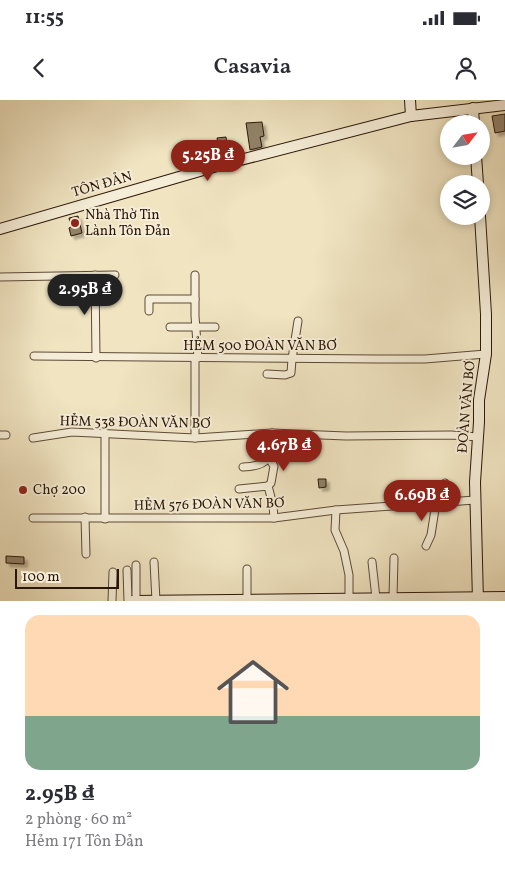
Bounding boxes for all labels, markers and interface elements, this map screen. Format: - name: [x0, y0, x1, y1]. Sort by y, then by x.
- text: 11:55: [25, 5, 64, 31]
- text: Casavia: [214, 52, 291, 83]
- icon: back: [25, 54, 53, 82]
- icon: person: [452, 54, 480, 82]
- north arrow: [440, 115, 490, 165]
- map controls: [440, 115, 490, 225]
- pin: 5.25B ₫: [162, 139, 254, 182]
- text: 5.25B ₫: [182, 145, 234, 167]
- street label: TÔN ĐẢN: [69, 166, 134, 203]
- button: layers: [440, 175, 490, 225]
- place label: Nhà Thờ Tin Lành Tôn Đản: [85, 206, 170, 241]
- marker: Nhà Thờ Tin Lành Tôn Đản: [69, 217, 81, 229]
- pin: 2.95B ₫: [39, 274, 131, 316]
- text: 2.95B ₫: [59, 279, 111, 301]
- street label: HẺM 500 ĐOÀN VĂN BƠ: [183, 336, 337, 356]
- street label: ĐOÀN VĂN BƠ: [453, 360, 480, 454]
- street label: HẺM 538 ĐOÀN VĂN BƠ: [59, 411, 211, 434]
- pin: 4.67B ₫: [238, 430, 330, 472]
- text: 4.67B ₫: [257, 435, 311, 457]
- pin: 6.69B ₫: [376, 480, 468, 522]
- place label: Chợ 200: [33, 481, 86, 500]
- marker: Chợ 200: [17, 484, 29, 496]
- text: 6.69B ₫: [395, 485, 449, 507]
- street label: HẺM 576 ĐOÀN VĂN BƠ: [133, 493, 285, 516]
- scale bar: [15, 566, 119, 589]
- text: 100 m: [22, 568, 60, 587]
- icon: home: [208, 647, 298, 737]
- text: 2.95B ₫: [25, 780, 95, 809]
- text: 2 phòng · 60 m²: [25, 809, 132, 831]
- text: Hẻm 171 Tôn Đản: [25, 831, 144, 853]

